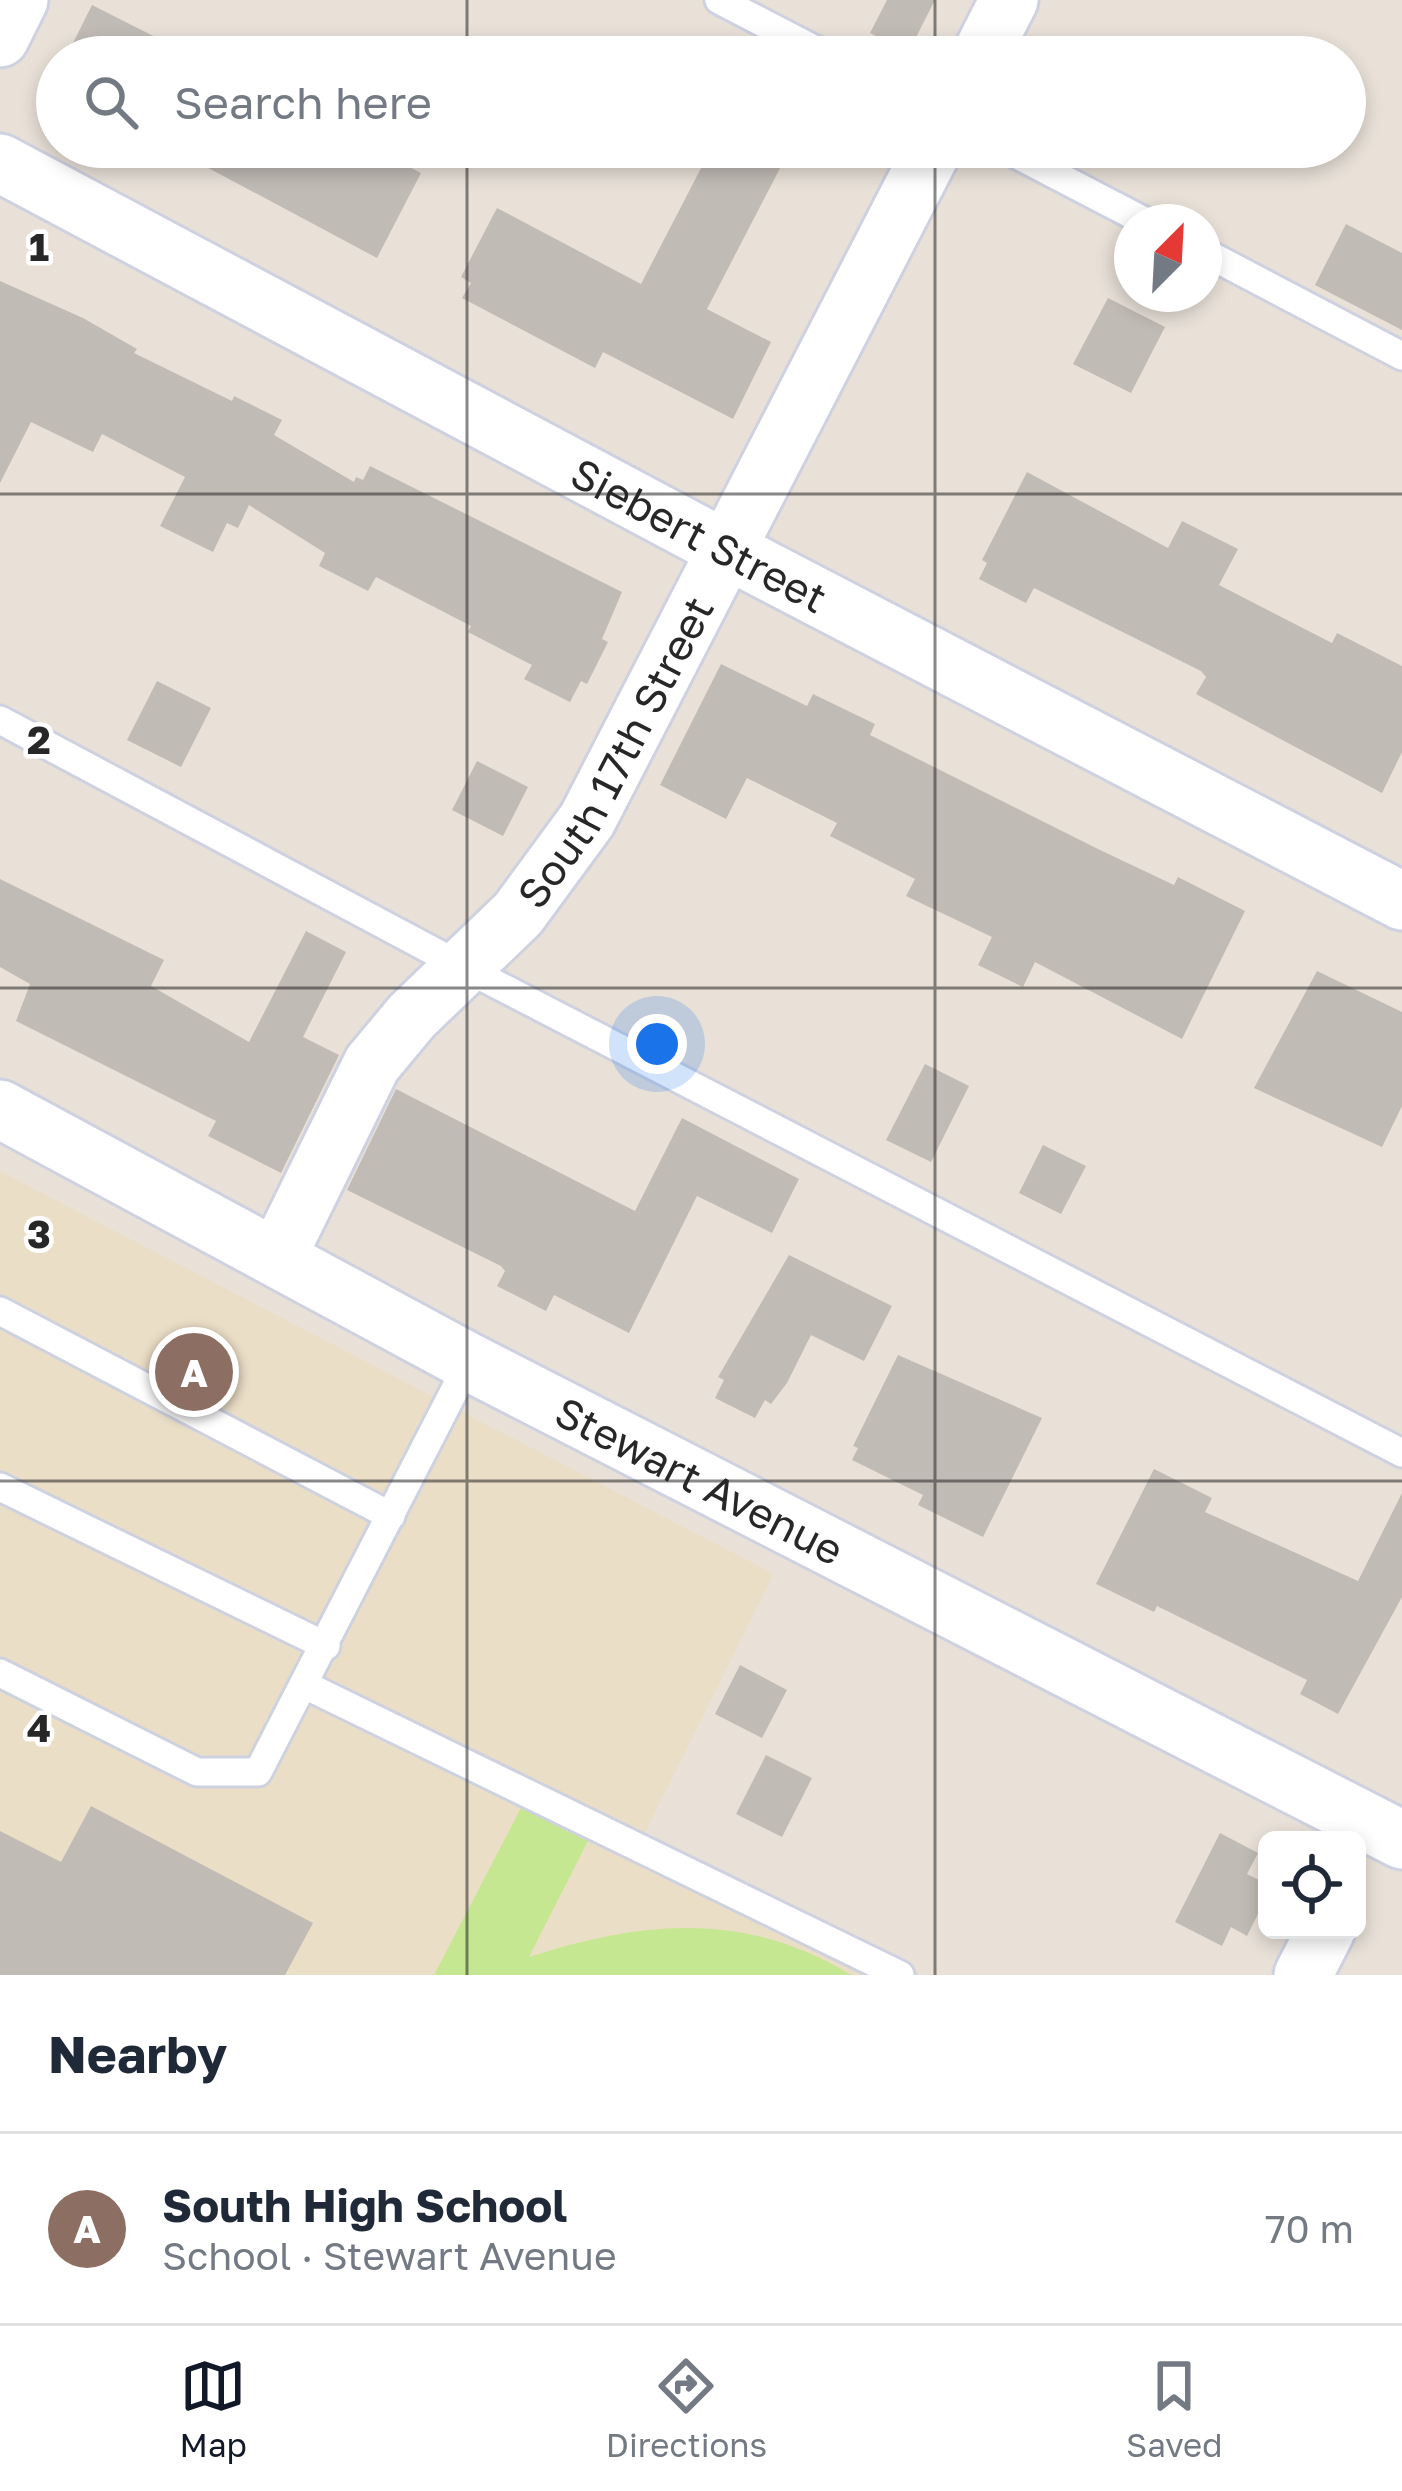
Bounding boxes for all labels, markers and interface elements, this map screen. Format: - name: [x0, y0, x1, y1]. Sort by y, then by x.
- search box: [36, 36, 1366, 168]
- icon: search: [78, 69, 144, 135]
- text: Search here: [174, 75, 432, 129]
- north arrow: [1114, 204, 1222, 312]
- text: 1: [29, 223, 49, 270]
- street label: Siebert Street: [563, 447, 835, 623]
- street label: South 17th Street: [506, 588, 723, 917]
- text: 2: [27, 716, 51, 763]
- your location: [627, 1014, 687, 1074]
- text: 3: [27, 1210, 51, 1257]
- pin: A: [155, 1327, 233, 1417]
- street label: Stewart Avenue: [547, 1386, 852, 1575]
- text: 4: [27, 1704, 51, 1751]
- map controls: [1258, 1831, 1366, 1939]
- button: locate: [1258, 1831, 1366, 1939]
- text: Nearby: [48, 2023, 227, 2084]
- text: South High School: [162, 2178, 567, 2232]
- text: A: [73, 2205, 101, 2252]
- text: 70 m: [1265, 2205, 1354, 2252]
- text: School · Stewart Avenue: [162, 2232, 617, 2279]
- tab: Map: [180, 2353, 247, 2464]
- tab: Directions: [606, 2353, 767, 2464]
- tab: Saved: [1126, 2353, 1222, 2464]

